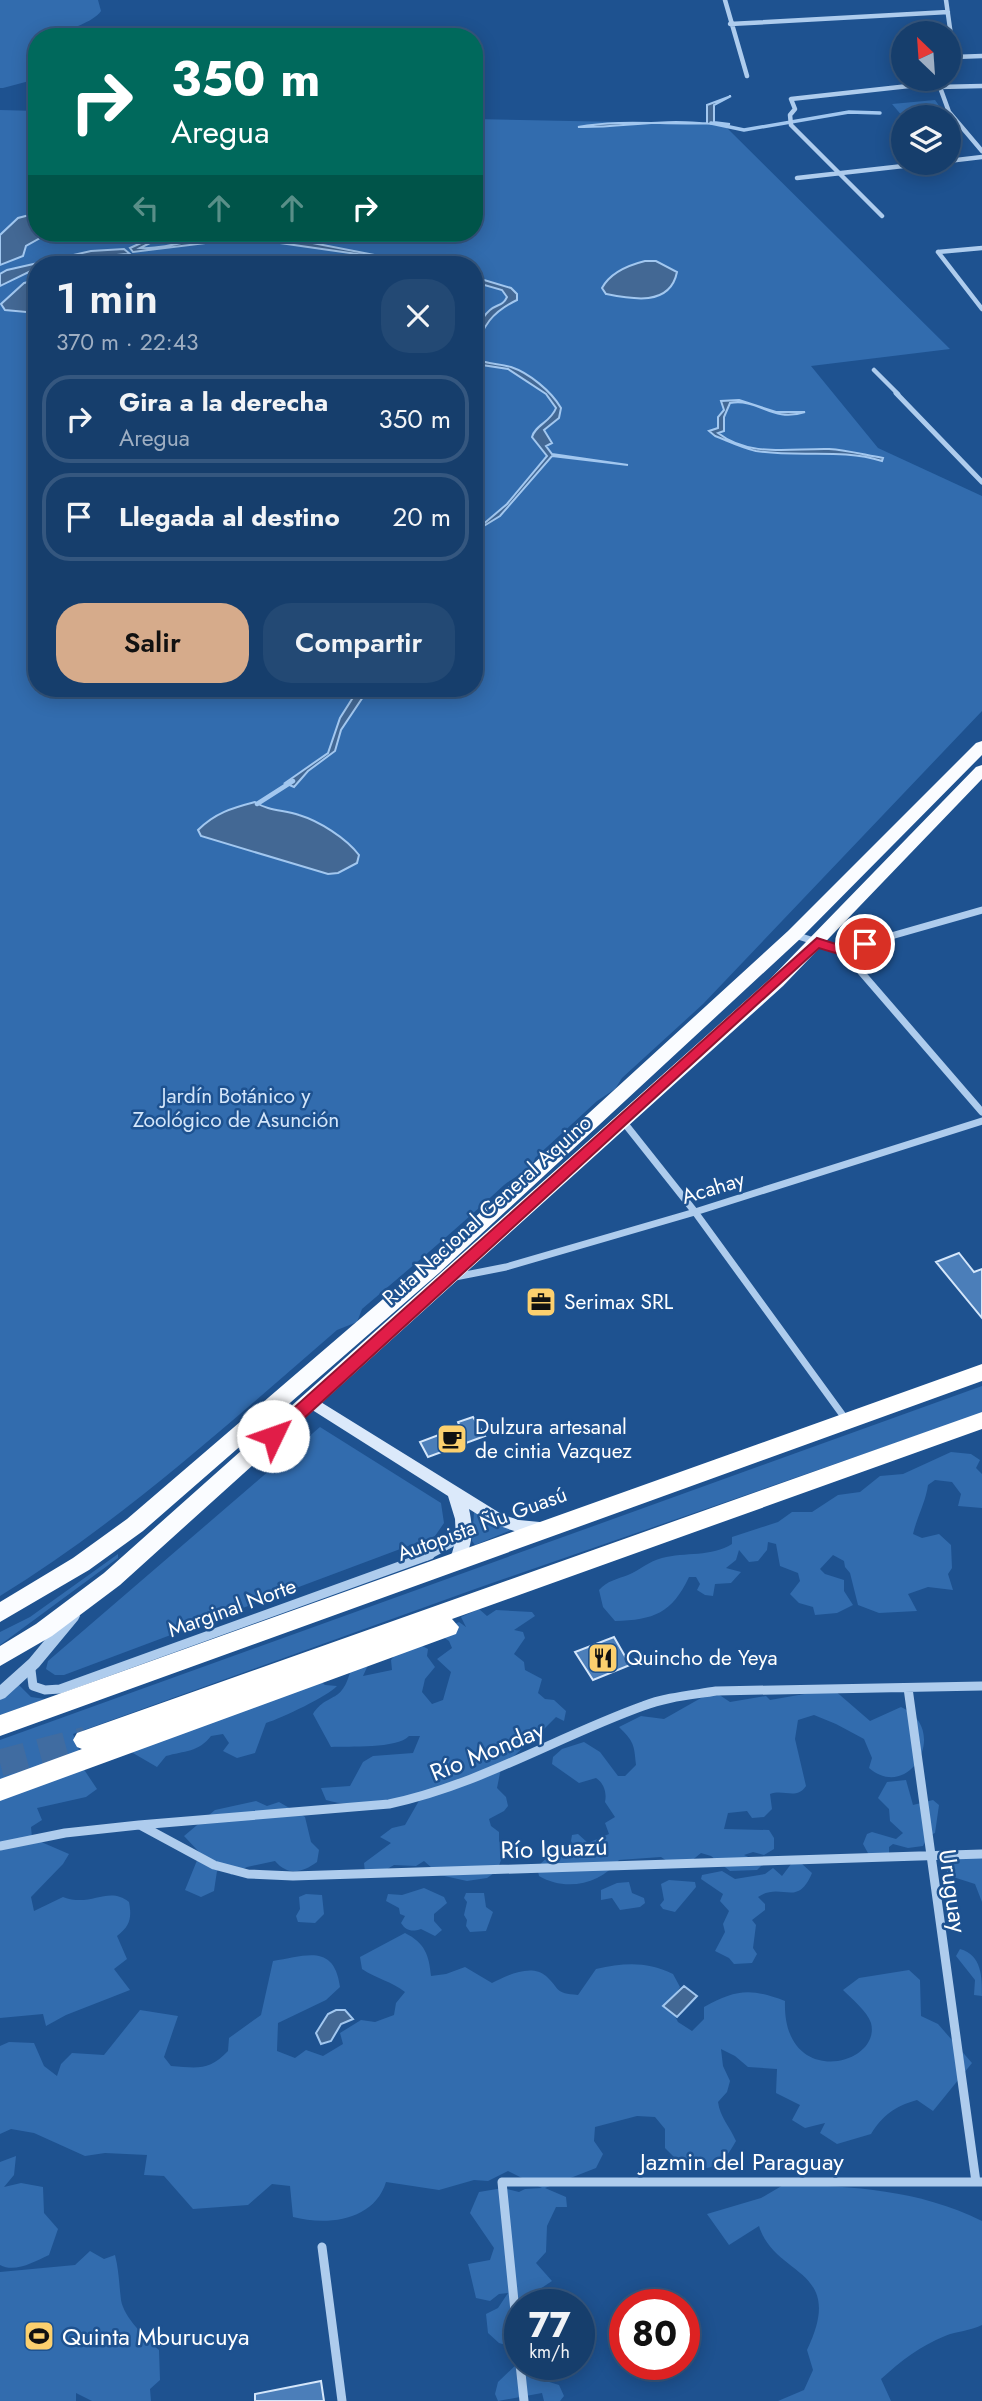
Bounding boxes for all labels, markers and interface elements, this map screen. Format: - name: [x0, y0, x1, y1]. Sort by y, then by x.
- north arrow: [891, 21, 961, 91]
- map controls: [891, 21, 961, 175]
- text: 350 m: [171, 44, 320, 114]
- icon: right: [56, 56, 147, 147]
- button: layers: [891, 105, 961, 175]
- text: Aregua: [171, 109, 270, 155]
- icon: left: [127, 189, 165, 227]
- icon: ahead: [200, 189, 238, 227]
- icon: ahead: [273, 189, 311, 227]
- icon: right: [346, 189, 384, 227]
- text: 1 min: [56, 268, 158, 329]
- button: close: [381, 279, 455, 353]
- text: 370 m · 22:43: [56, 325, 199, 359]
- text: Gira a la derecha: [119, 383, 328, 421]
- icon: right: [60, 400, 98, 438]
- text: 350 m: [378, 400, 451, 438]
- text: Aregua: [119, 421, 190, 455]
- icon: arrive: [60, 498, 98, 536]
- text: Llegada al destino: [119, 498, 340, 536]
- text: 20 m: [393, 498, 451, 536]
- button: Salir: [56, 603, 249, 683]
- button: Compartir: [263, 603, 455, 683]
- pin: [835, 914, 895, 974]
- icon: arrive: [846, 925, 884, 963]
- park label: Jardín Botánico y Zoológico de Asunción: [133, 1081, 339, 1135]
- street label: Ruta Nacional General Aquino: [376, 1108, 598, 1312]
- street label: Acahay: [678, 1164, 749, 1212]
- office icon: Serimax SRL: [524, 1285, 558, 1319]
- place label: Serimax SRL: [564, 1287, 674, 1317]
- position arrow: [236, 1399, 310, 1473]
- place label: Dulzura artesanal de cintia Vazquez: [475, 1412, 632, 1466]
- cafe icon: Dulzura artesanal de cintia Vazquez: [435, 1422, 469, 1456]
- street label: Autopista Ñu Guasú: [393, 1479, 571, 1569]
- street label: Marginal Norte: [164, 1571, 300, 1645]
- restaurant icon: Quincho de Yeya: [586, 1641, 620, 1675]
- place label: Quincho de Yeya: [626, 1643, 778, 1673]
- street label: Río Monday: [424, 1712, 550, 1790]
- street label: Río Iguazú: [500, 1829, 608, 1867]
- street label: Uruguay: [930, 1847, 976, 1936]
- street label: Jazmin del Paraguay: [637, 2144, 844, 2179]
- speed limit sign: 80: [609, 2289, 700, 2380]
- text: 77: [528, 2300, 571, 2350]
- sports icon: Quinta Mburucuya: [22, 2319, 56, 2353]
- place label: Quinta Mburucuya: [62, 2319, 250, 2354]
- text: km/h: [529, 2339, 570, 2365]

